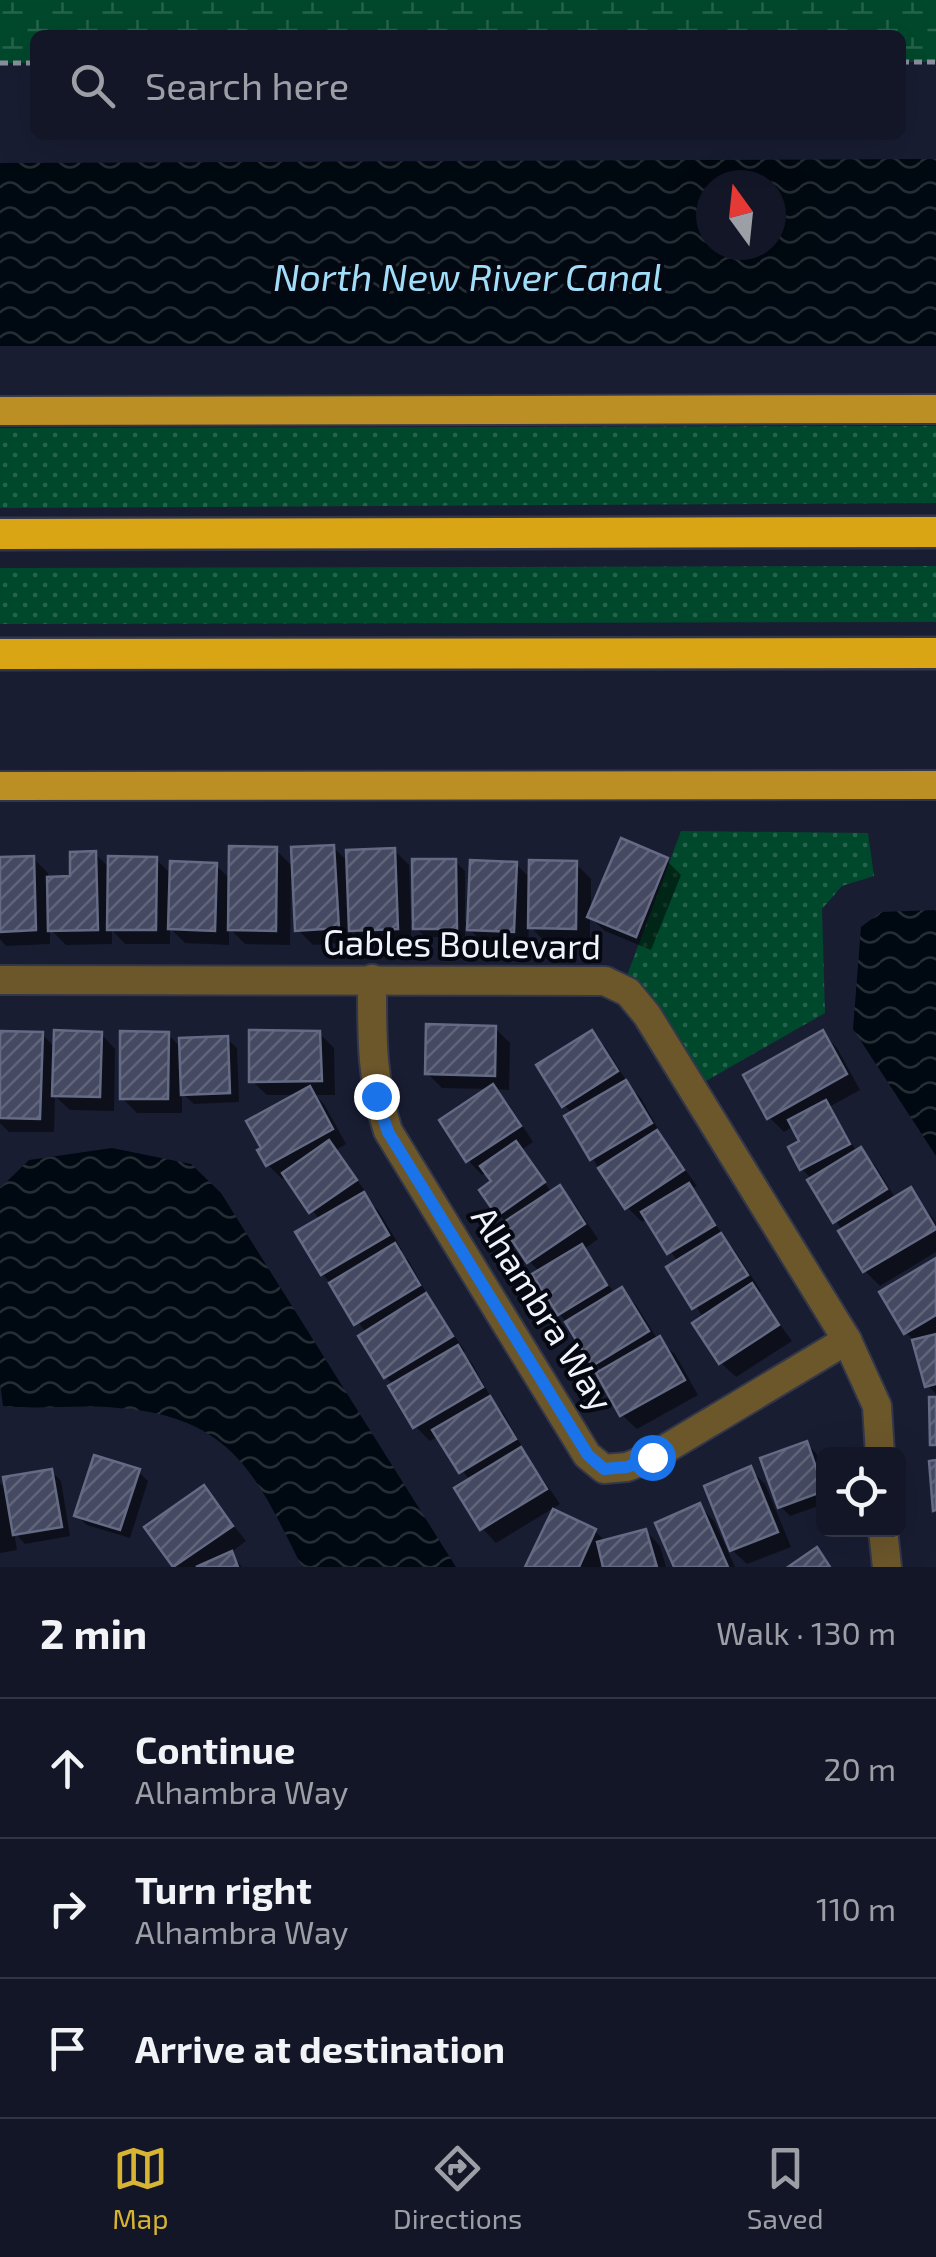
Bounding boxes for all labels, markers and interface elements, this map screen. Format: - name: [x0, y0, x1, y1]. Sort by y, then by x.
- search box: [30, 30, 906, 140]
- icon: search: [65, 58, 120, 113]
- text: Search here: [145, 62, 349, 108]
- north arrow: [696, 170, 786, 260]
- water label: North New River Canal: [273, 253, 663, 299]
- street label: Gables Boulevard: [323, 920, 601, 966]
- route end: [354, 1074, 400, 1120]
- street label: Alhambra Way: [464, 1198, 623, 1418]
- route start: [630, 1435, 676, 1481]
- map controls: [816, 1447, 906, 1537]
- button: locate: [816, 1447, 906, 1537]
- text: 2 min: [40, 1607, 147, 1657]
- text: Walk · 130 m: [716, 1613, 896, 1651]
- text: Continue: [135, 1726, 295, 1772]
- icon: ahead: [40, 1741, 95, 1796]
- text: 20 m: [824, 1749, 896, 1787]
- text: Alhambra Way: [135, 1772, 348, 1810]
- text: Turn right: [135, 1866, 312, 1912]
- icon: right: [40, 1881, 95, 1936]
- text: 110 m: [816, 1889, 896, 1927]
- text: Alhambra Way: [135, 1912, 348, 1950]
- icon: arrive: [40, 2021, 95, 2076]
- text: Arrive at destination: [135, 2025, 505, 2071]
- tab: Map: [112, 2141, 168, 2235]
- tab: Directions: [393, 2141, 522, 2235]
- tab: Saved: [747, 2141, 824, 2235]

